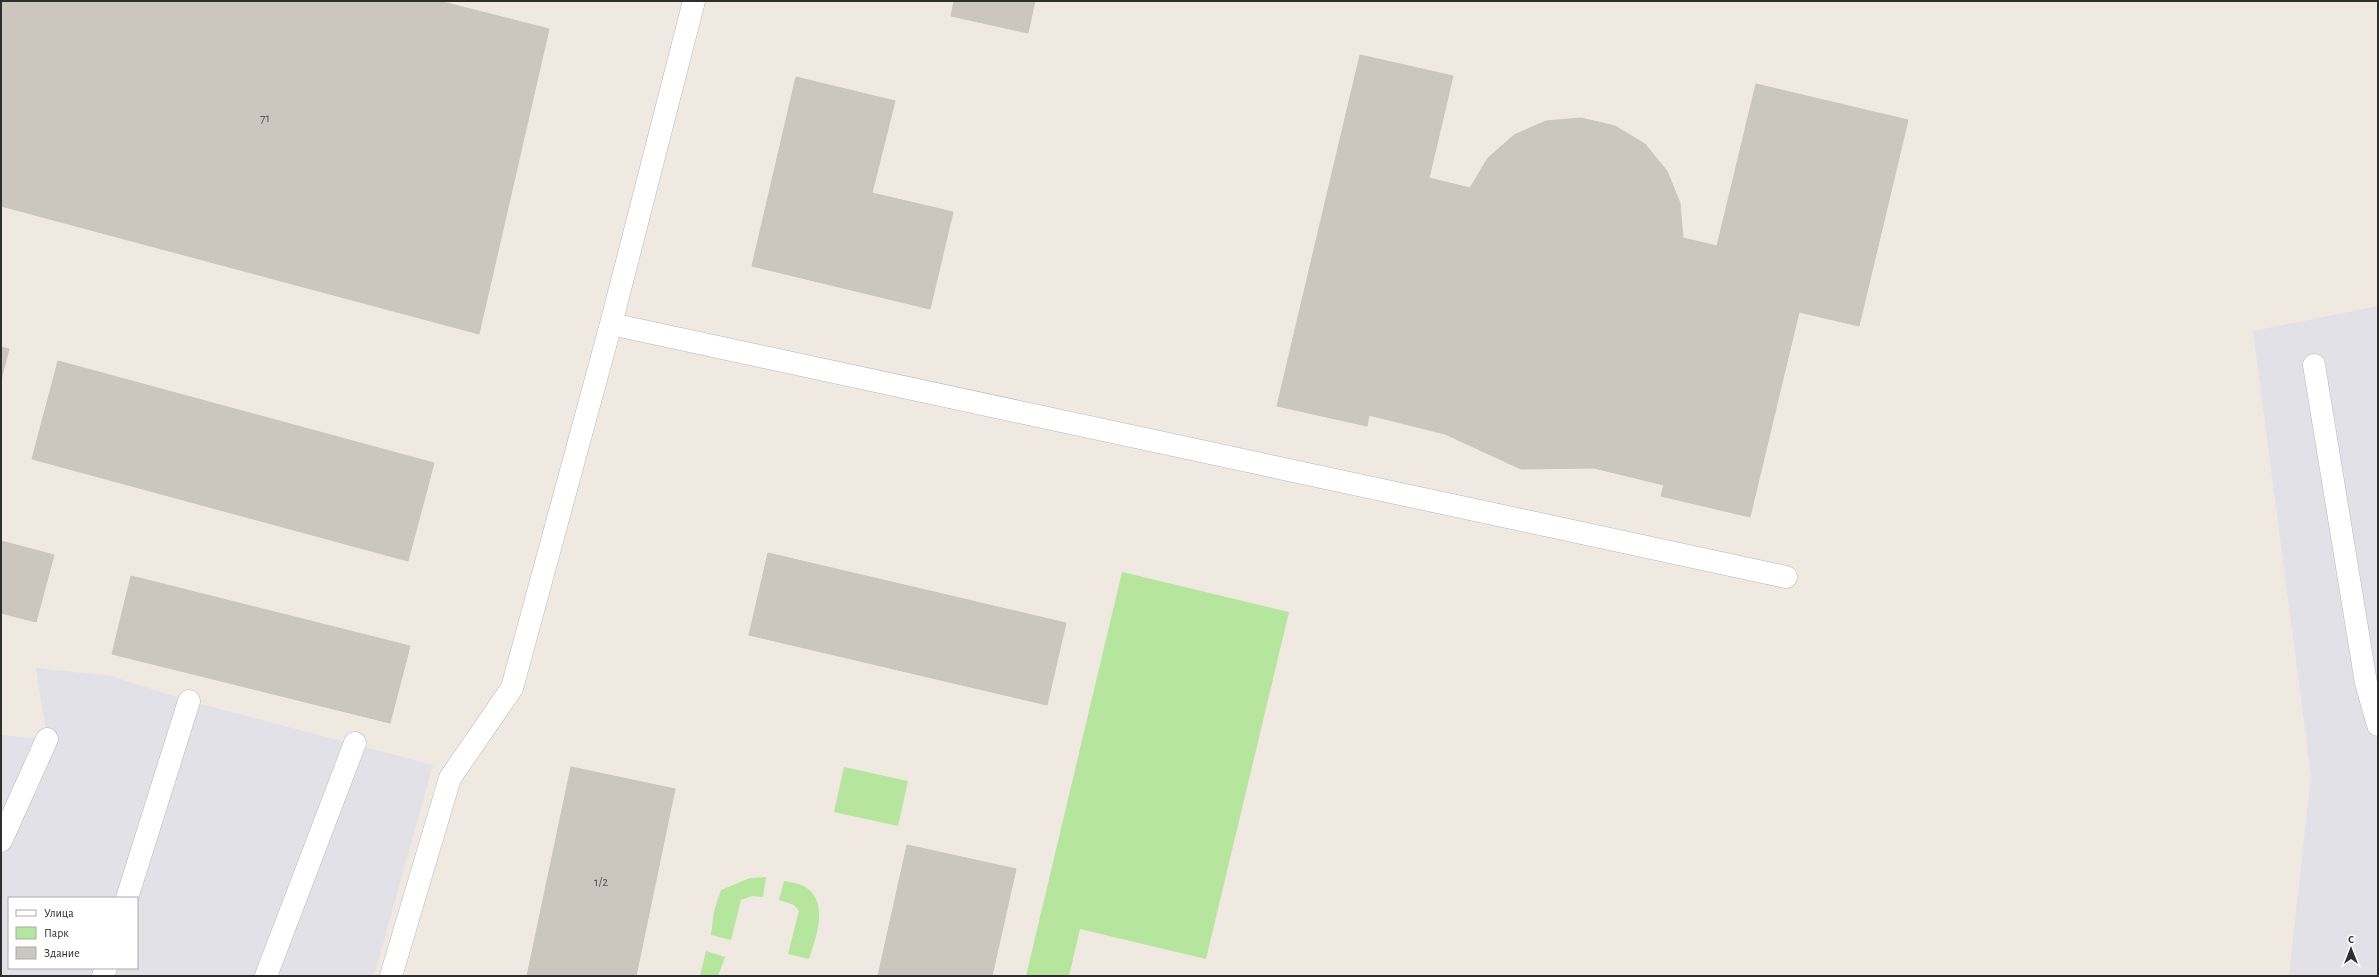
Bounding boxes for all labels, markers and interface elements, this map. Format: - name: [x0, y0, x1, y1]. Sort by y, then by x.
- house number: 71: [260, 112, 270, 125]
- house number: 1/2: [594, 876, 608, 889]
- legend: [8, 897, 138, 969]
- text: Улица: [44, 907, 74, 919]
- text: Парк: [44, 927, 69, 939]
- north arrow: [2331, 929, 2371, 969]
- text: С: [2348, 934, 2354, 945]
- text: Здание: [44, 947, 80, 959]

